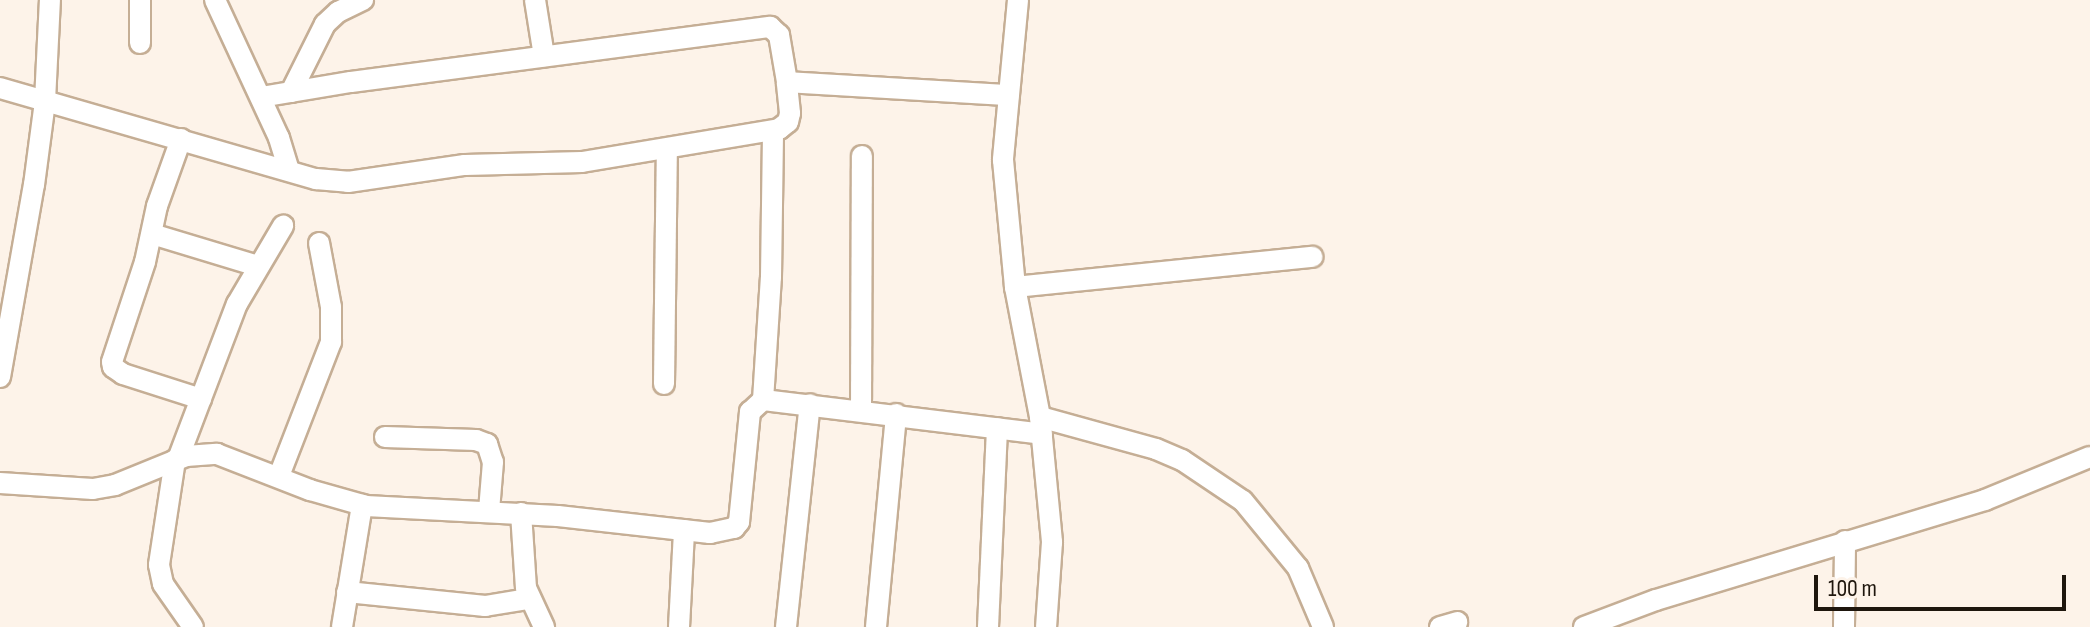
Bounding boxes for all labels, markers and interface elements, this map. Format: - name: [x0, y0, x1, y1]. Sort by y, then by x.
- scale bar: [1818, 559, 2070, 609]
- text: 100 m: [1828, 574, 1877, 603]

